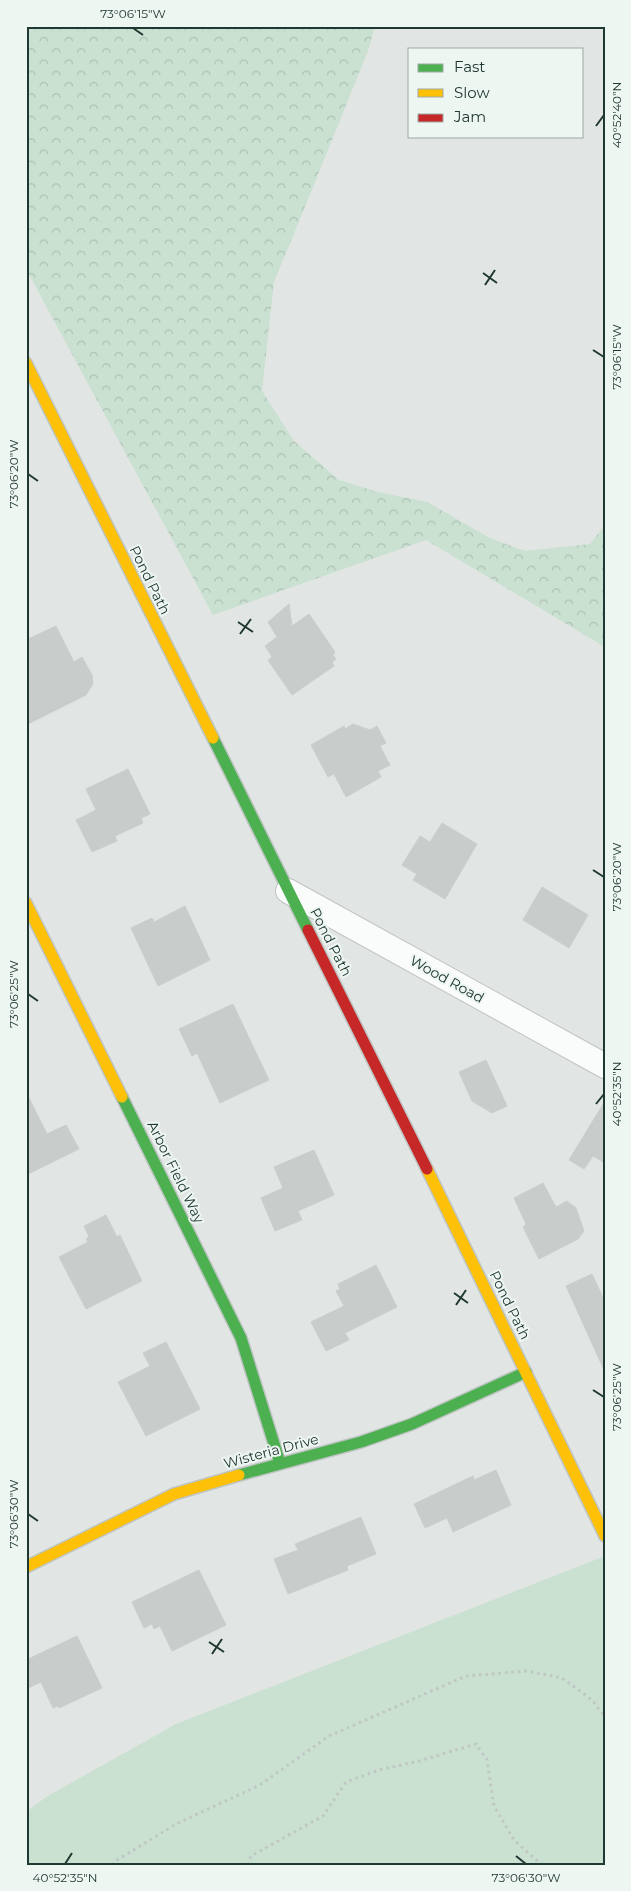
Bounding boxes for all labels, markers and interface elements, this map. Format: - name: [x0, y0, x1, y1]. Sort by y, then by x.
- text: 73°06'15"W: [100, 6, 166, 21]
- legend: [408, 48, 584, 138]
- text: Fast: [454, 57, 485, 76]
- text: 40°52'40"N: [609, 82, 624, 148]
- text: Slow: [454, 83, 490, 102]
- text: Jam: [453, 107, 486, 126]
- text: 73°06'15"W: [609, 324, 624, 390]
- text: 73°06'20"W: [6, 439, 21, 509]
- street label: Pond Path: [126, 543, 174, 617]
- text: 73°06'20"W: [609, 842, 624, 912]
- street label: Pond Path: [306, 905, 356, 979]
- street label: Wood Road: [407, 951, 487, 1007]
- text: 73°06'25"W: [6, 960, 21, 1028]
- text: 40°52'35"N: [609, 1062, 624, 1126]
- street label: Arbor Field Way: [143, 1118, 209, 1226]
- street label: Pond Path: [486, 1268, 534, 1342]
- text: 73°06'25"W: [609, 1363, 624, 1431]
- street label: Wisteria Drive: [222, 1430, 320, 1472]
- text: 73°06'30"W: [6, 1479, 21, 1549]
- text: 40°52'35"N: [33, 1870, 97, 1885]
- text: 73°06'30"W: [491, 1870, 561, 1885]

